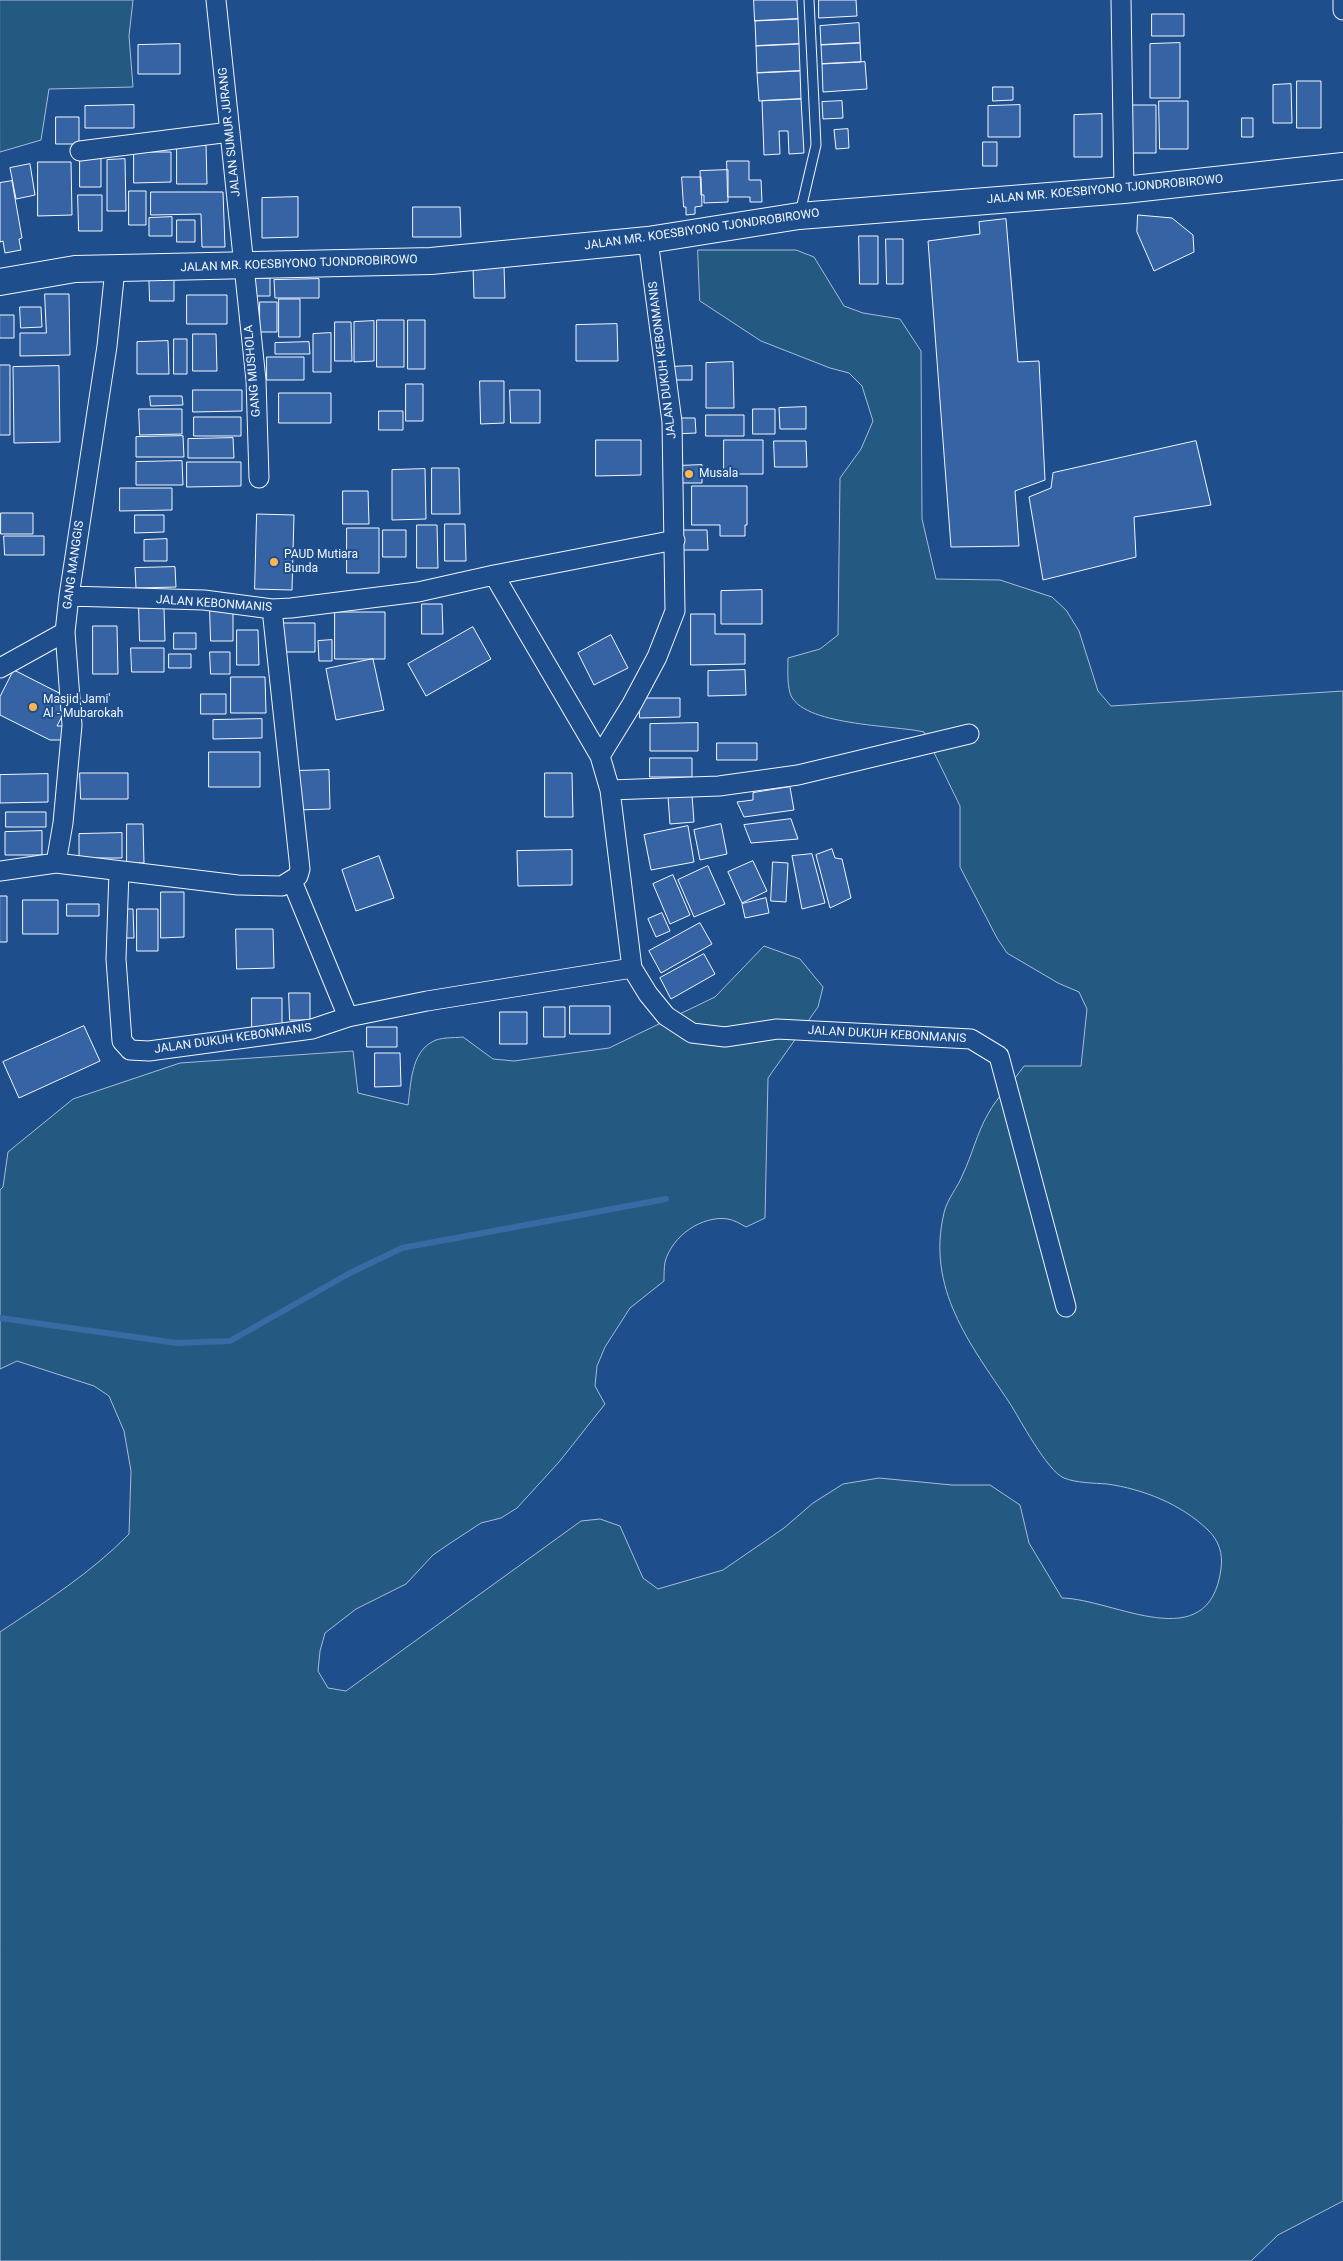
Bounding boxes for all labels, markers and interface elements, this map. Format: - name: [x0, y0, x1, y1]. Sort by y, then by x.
- street label: JALAN SUMUR JURANG: [216, 67, 244, 197]
- street label: JALAN MR. KOESBIYONO TJONDROBIROWO: [986, 172, 1224, 208]
- street label: JALAN MR. KOESBIYONO TJONDROBIROWO: [583, 206, 821, 254]
- street label: JALAN MR. KOESBIYONO TJONDROBIROWO: [180, 253, 418, 275]
- street label: JALAN DUKUH KEBONMANIS: [646, 280, 680, 440]
- street label: GANG MUSHOLA: [242, 324, 264, 418]
- place label: Musala: [699, 467, 738, 481]
- marker: Musala: [683, 468, 695, 480]
- street label: GANG MANGGIS: [61, 520, 87, 610]
- place label: PAUD Mutiara Bunda: [284, 548, 358, 576]
- marker: PAUD Mutiara Bunda: [268, 556, 280, 568]
- street label: JALAN KEBONMANIS: [156, 593, 272, 615]
- place label: Masjid Jami' Al - Mubarokah: [43, 693, 123, 721]
- marker: Masjid Jami' Al - Mubarokah: [27, 701, 39, 713]
- street label: JALAN DUKUH KEBONMANIS: [153, 1021, 313, 1057]
- street label: JALAN DUKUH KEBONMANIS: [807, 1024, 967, 1046]

